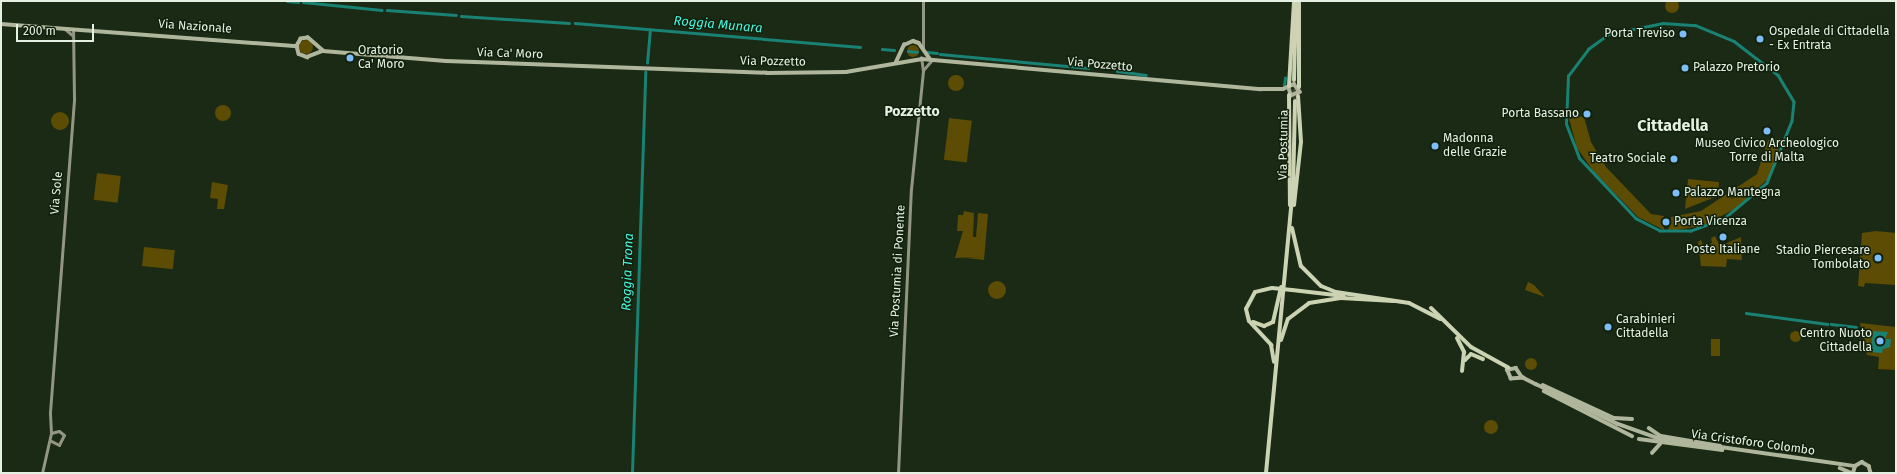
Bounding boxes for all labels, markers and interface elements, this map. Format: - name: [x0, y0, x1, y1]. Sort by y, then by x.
- water label: Roggia Munara: [673, 13, 763, 37]
- scale bar: [18, 16, 96, 42]
- street label: Via Nazionale: [158, 17, 232, 37]
- text: 200 m: [23, 24, 56, 38]
- place label: Ospedale di Cittadella - Ex Entrata: [1769, 25, 1890, 53]
- place label: Porta Treviso: [1604, 27, 1675, 41]
- marker: Porta Treviso: [1678, 29, 1688, 39]
- marker: Ospedale di Cittadella - Ex Entrata: [1754, 33, 1766, 45]
- place label: Oratorio Ca' Moro: [358, 44, 404, 72]
- street label: Via Ca' Moro: [477, 46, 543, 62]
- marker: Oratorio Ca' Moro: [345, 53, 355, 63]
- street label: Via Pozzetto: [740, 54, 806, 70]
- street label: Via Pozzetto: [1067, 55, 1133, 75]
- place label: Palazzo Pretorio: [1693, 61, 1780, 75]
- marker: Palazzo Pretorio: [1680, 63, 1690, 73]
- district label: Pozzetto: [884, 104, 940, 120]
- place label: Porta Bassano: [1502, 107, 1579, 121]
- marker: Porta Bassano: [1582, 109, 1592, 119]
- street label: Via Postumia: [1276, 110, 1292, 180]
- district label: Cittadella: [1637, 116, 1709, 136]
- marker: Museo Civico Archeologico Torre di Malta: [1762, 126, 1772, 136]
- place label: Madonna delle Grazie: [1443, 132, 1507, 160]
- place label: Museo Civico Archeologico Torre di Malta: [1695, 137, 1839, 165]
- marker: Madonna delle Grazie: [1430, 141, 1440, 151]
- place label: Teatro Sociale: [1590, 152, 1666, 166]
- marker: Teatro Sociale: [1669, 154, 1679, 164]
- street label: Via Sole: [48, 171, 66, 215]
- place label: Palazzo Mantegna: [1684, 186, 1781, 200]
- marker: Palazzo Mantegna: [1671, 188, 1681, 198]
- street label: Via Postumia di Ponente: [887, 205, 909, 337]
- place label: Porta Vicenza: [1674, 215, 1747, 229]
- marker: Porta Vicenza: [1661, 217, 1671, 227]
- marker: Poste Italiane: [1718, 232, 1728, 242]
- water label: Roggia Trona: [619, 233, 637, 311]
- place label: Poste Italiane: [1686, 243, 1760, 257]
- place label: Stadio Piercesare Tombolato: [1776, 244, 1870, 272]
- marker: Stadio Piercesare Tombolato: [1873, 253, 1883, 263]
- place label: Carabinieri Cittadella: [1616, 313, 1675, 341]
- marker: Carabinieri Cittadella: [1603, 322, 1613, 332]
- place label: Centro Nuoto Cittadella: [1800, 327, 1872, 355]
- marker: Centro Nuoto Cittadella: [1875, 336, 1885, 346]
- street label: Via Cristoforo Colombo: [1690, 427, 1816, 459]

